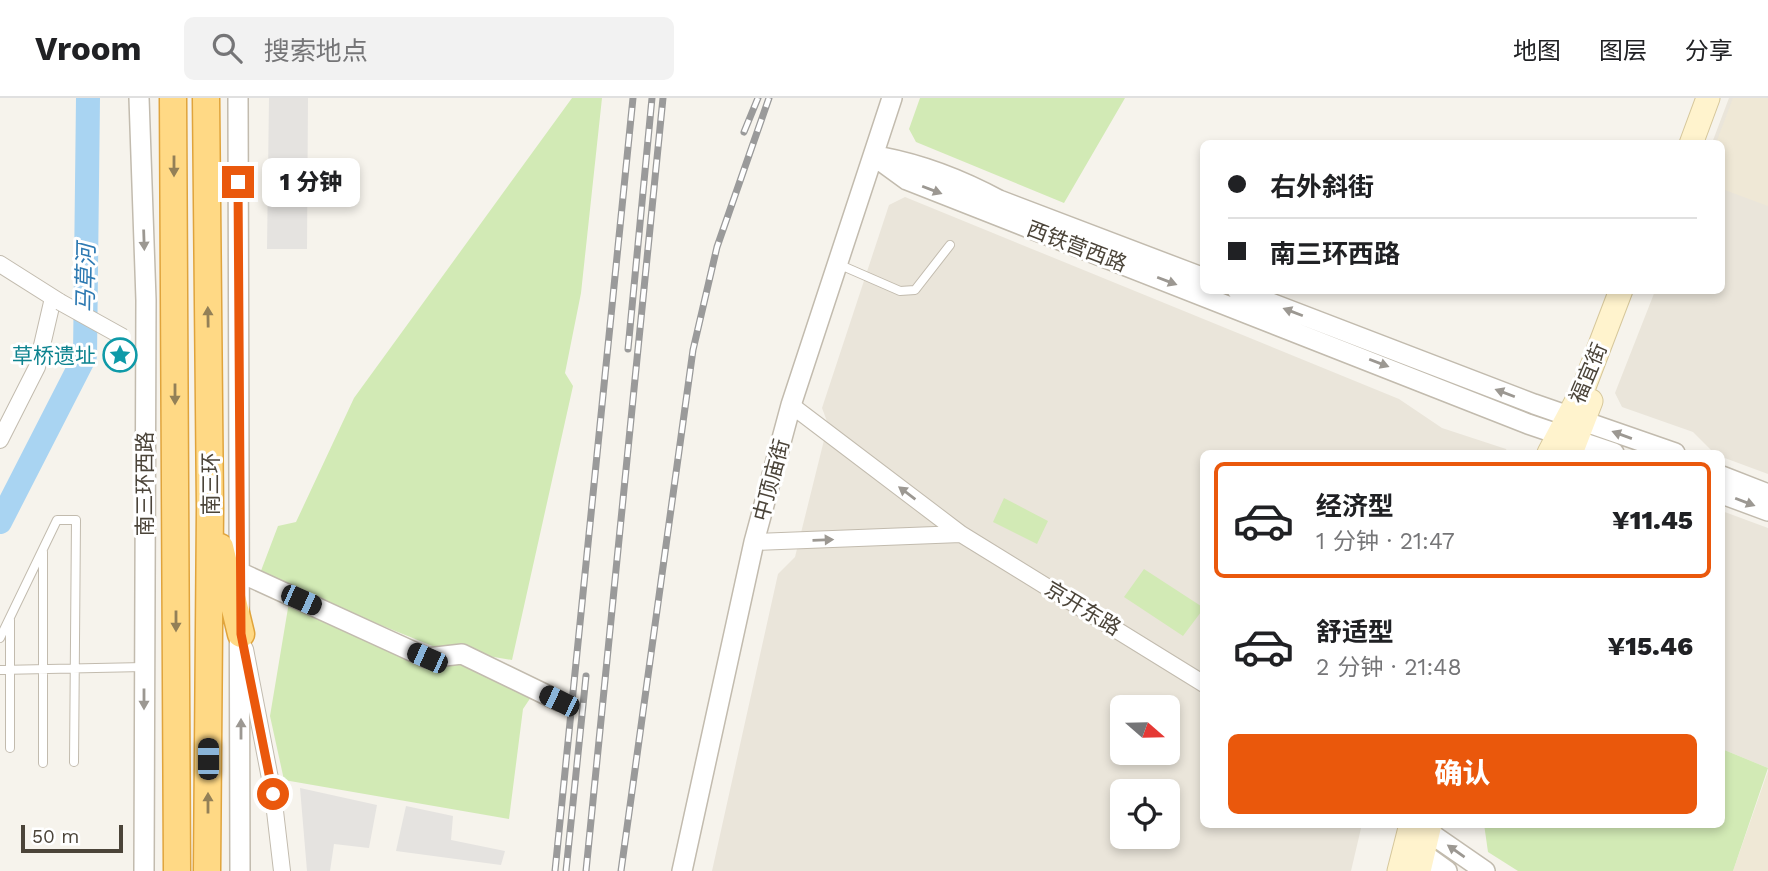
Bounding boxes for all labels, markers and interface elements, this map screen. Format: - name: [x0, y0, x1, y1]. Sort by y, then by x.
- search box: [184, 17, 674, 80]
- text: Vroom: [35, 29, 142, 68]
- icon: search: [208, 29, 246, 67]
- text: 搜索地点: [264, 36, 368, 66]
- text: 地图: [1513, 37, 1561, 65]
- text: 图层: [1599, 37, 1647, 65]
- text: 分享: [1685, 37, 1733, 65]
- one-way arrow: [168, 155, 180, 177]
- callout: 1 分钟: [262, 158, 360, 206]
- route end: [222, 166, 254, 198]
- text: 1 分钟: [280, 169, 342, 196]
- text: 右外斜街: [1270, 172, 1374, 202]
- one-way arrow: [922, 184, 943, 195]
- street label: 西铁营西路: [1024, 216, 1130, 276]
- one-way arrow: [138, 229, 149, 251]
- water label: 马草河: [72, 239, 100, 313]
- text: 南三环西路: [1270, 239, 1400, 269]
- one-way arrow: [1157, 275, 1178, 286]
- one-way arrow: [203, 306, 214, 328]
- one-way arrow: [1282, 306, 1303, 317]
- place icon: 草桥遗址: [101, 336, 139, 374]
- street label: 福宜街: [1564, 339, 1612, 407]
- place label: 草桥遗址: [12, 343, 96, 368]
- one-way arrow: [1369, 358, 1390, 369]
- one-way arrow: [169, 383, 181, 405]
- one-way arrow: [1495, 387, 1516, 398]
- one-way arrow: [1612, 429, 1633, 440]
- street label: 南三环西路: [132, 432, 157, 537]
- street label: 中顶庙街: [748, 436, 794, 524]
- street label: 南三环: [198, 453, 223, 516]
- one-way arrow: [898, 486, 916, 500]
- icon: car: [1232, 489, 1295, 552]
- text: 经济型: [1316, 491, 1394, 521]
- one-way arrow: [1735, 497, 1756, 508]
- text: ¥11.45: [1612, 505, 1693, 535]
- text: 1 分钟 · 21:47: [1316, 528, 1455, 555]
- one-way arrow: [812, 534, 834, 545]
- street label: 京开东路: [1041, 576, 1125, 640]
- car: [278, 582, 325, 618]
- one-way arrow: [170, 610, 182, 632]
- icon: car: [1232, 615, 1295, 678]
- text: 舒适型: [1316, 617, 1394, 647]
- text: ¥15.46: [1608, 631, 1693, 661]
- car: [404, 640, 451, 676]
- text: 2 分钟 · 21:48: [1316, 654, 1462, 681]
- car: [536, 682, 583, 720]
- one-way arrow: [138, 689, 150, 711]
- north arrow: [1110, 695, 1180, 765]
- map controls: [1110, 695, 1180, 849]
- one-way arrow: [235, 718, 247, 740]
- button: 确认: [1228, 734, 1697, 814]
- car: [198, 738, 219, 780]
- route start: [257, 778, 289, 810]
- button: locate: [1110, 779, 1180, 849]
- one-way arrow: [202, 792, 214, 814]
- scale bar: [21, 822, 122, 854]
- text: 50 m: [32, 825, 79, 848]
- one-way arrow: [1447, 844, 1465, 858]

